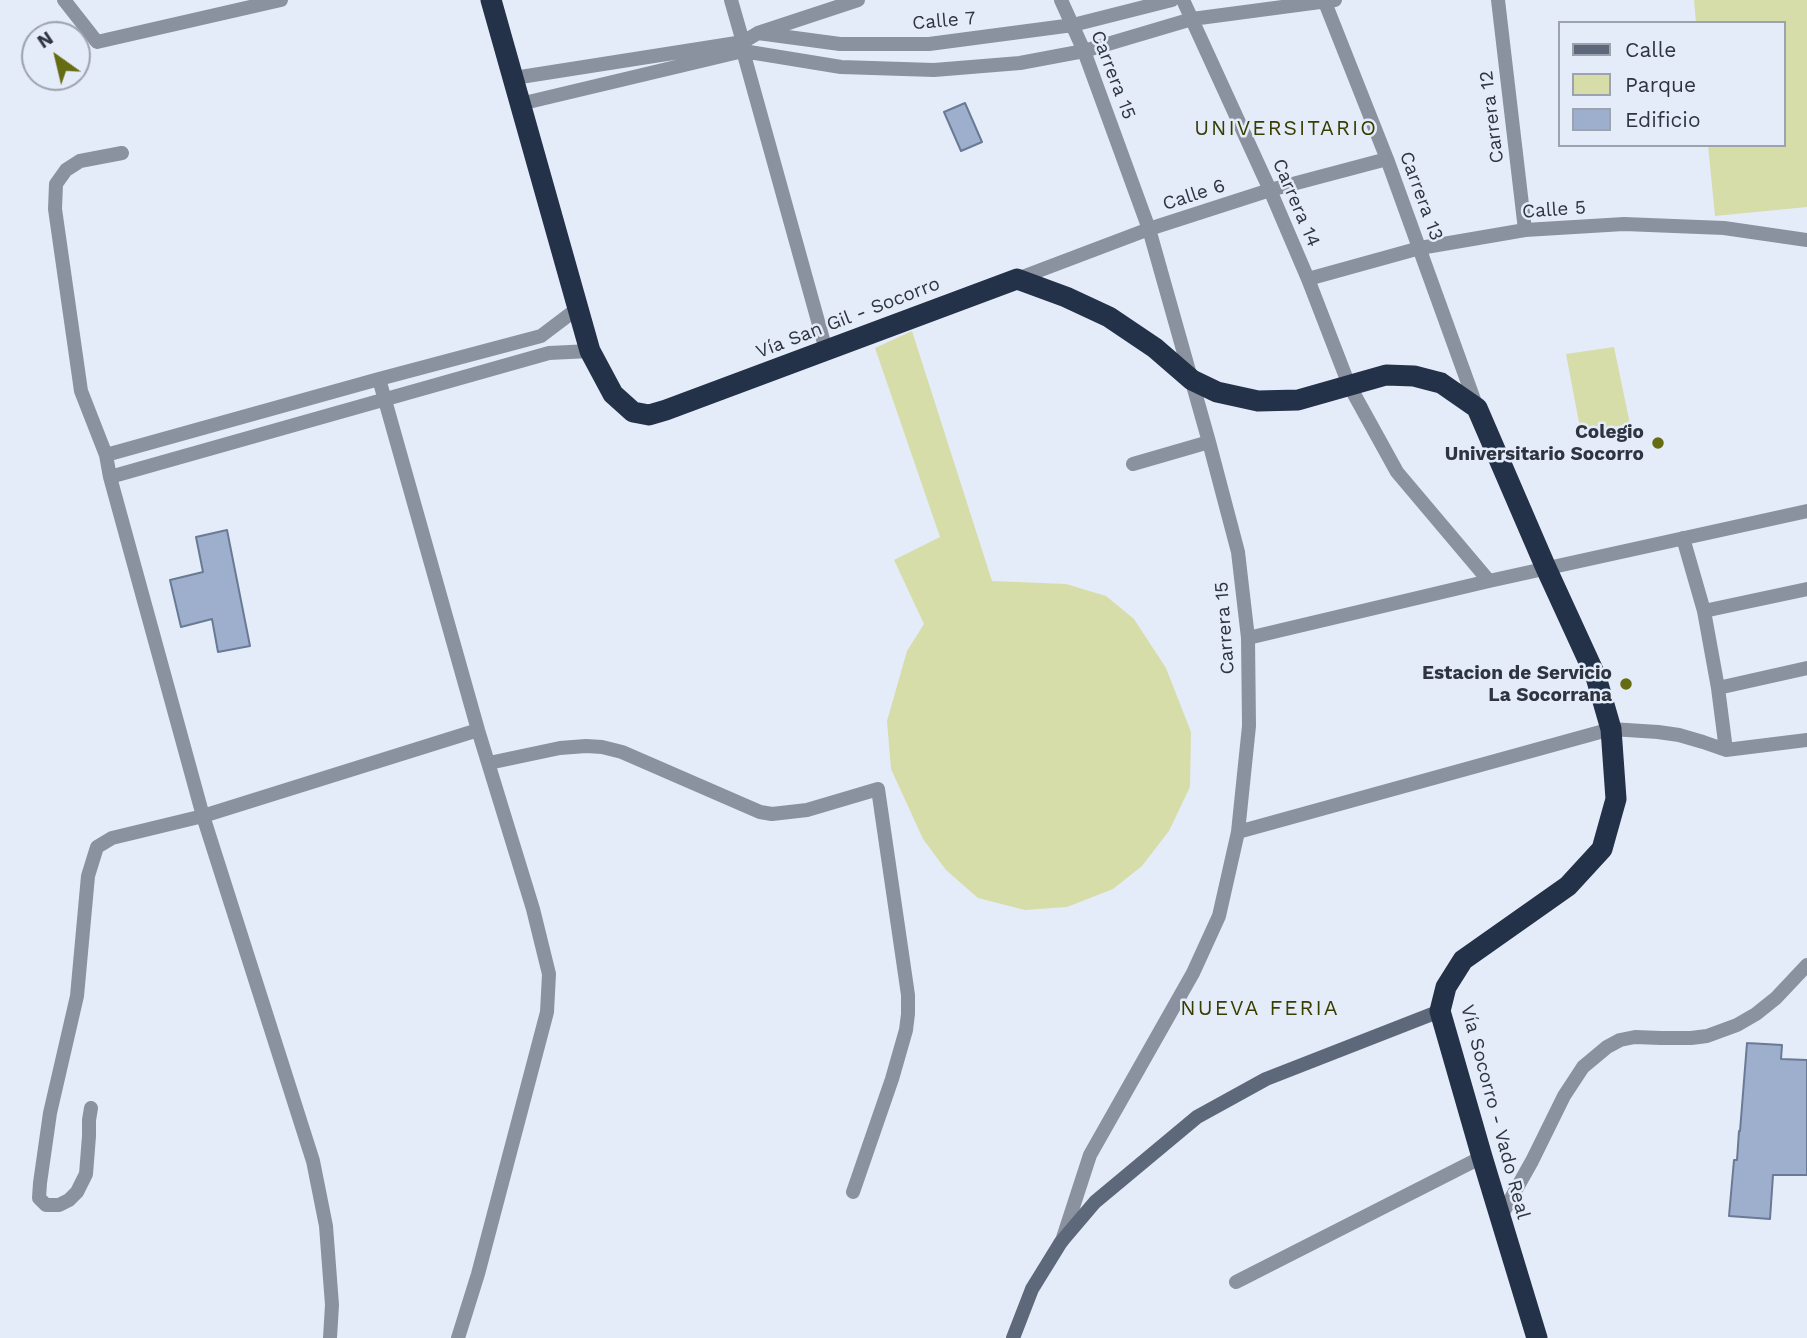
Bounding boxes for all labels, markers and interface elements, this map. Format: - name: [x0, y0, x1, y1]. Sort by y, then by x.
- street label: Calle 7: [911, 7, 977, 35]
- north arrow: [21, 21, 91, 91]
- legend: [1559, 21, 1786, 147]
- text: N: [33, 26, 57, 53]
- street label: Carrera 15: [1086, 27, 1140, 123]
- text: Calle: [1625, 37, 1676, 62]
- street label: Carrera 12: [1475, 69, 1509, 165]
- text: Parque: [1625, 72, 1696, 97]
- text: Edificio: [1625, 107, 1701, 132]
- district label: UNIVERSITARIO: [1196, 116, 1376, 142]
- street label: Carrera 13: [1394, 148, 1448, 244]
- street label: Carrera 14: [1267, 155, 1325, 251]
- street label: Calle 6: [1160, 174, 1228, 216]
- street label: Calle 5: [1521, 196, 1587, 224]
- street label: Vía San Gil - Socorro: [753, 272, 943, 364]
- place label: Colegio Universitario Socorro: [1445, 421, 1644, 465]
- marker: Colegio Universitario Socorro: [1650, 435, 1666, 451]
- street label: Carrera 15: [1210, 581, 1240, 675]
- place label: Estacion de Servicio La Socorrana: [1422, 662, 1612, 706]
- marker: Estacion de Servicio La Socorrana: [1618, 676, 1634, 692]
- district label: NUEVA FERIA: [1182, 996, 1338, 1022]
- street label: Vía Socorro - Vado Real: [1455, 1002, 1535, 1222]

